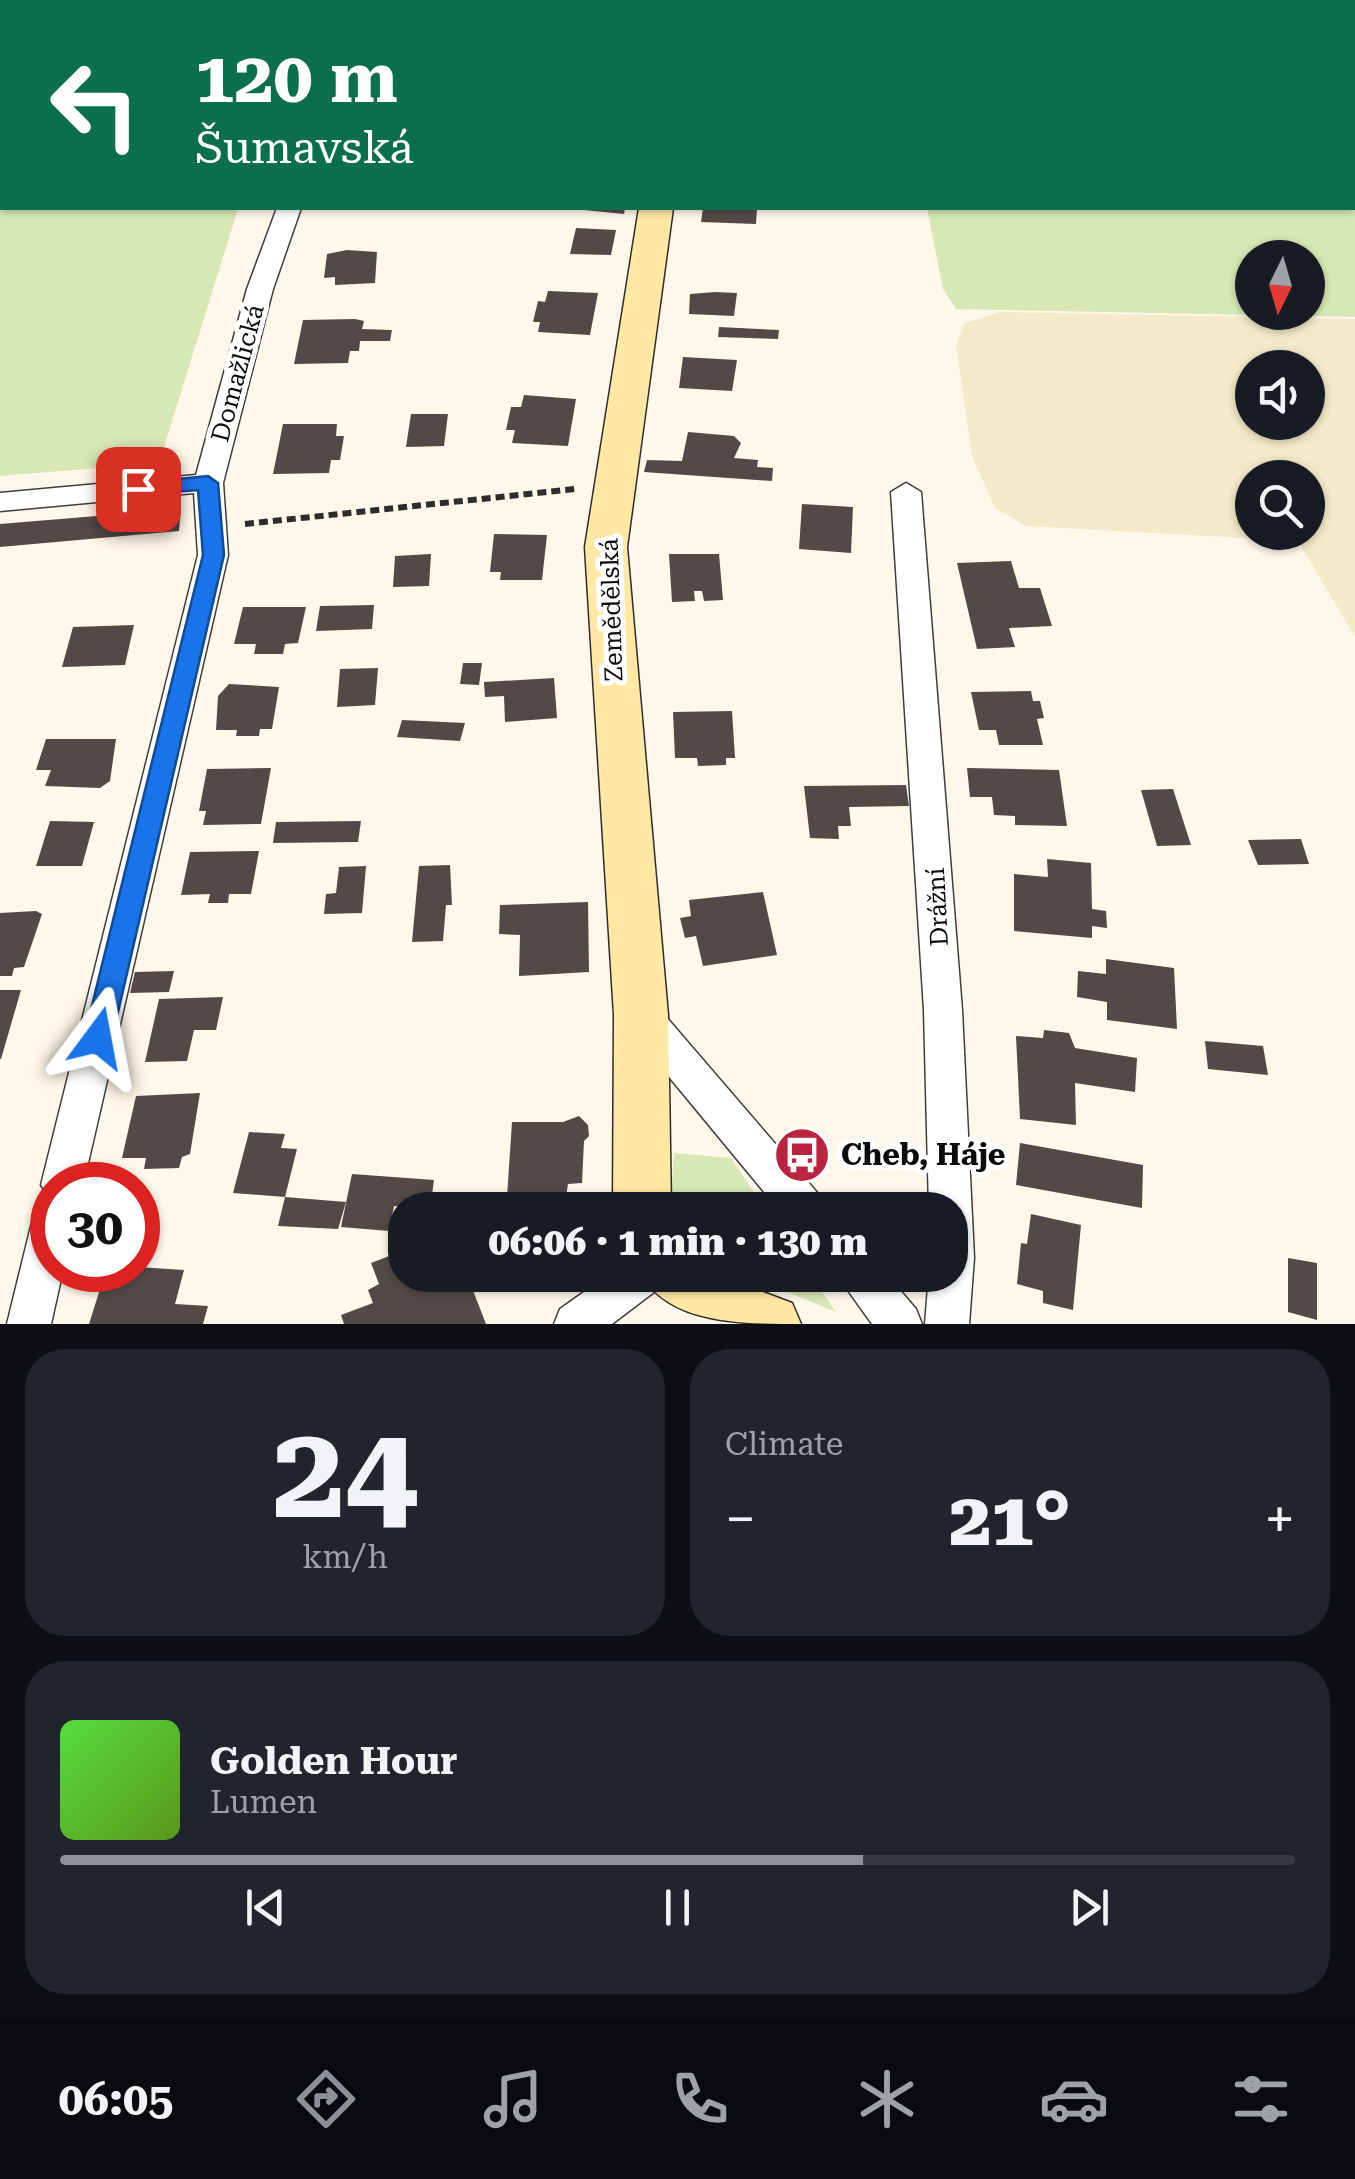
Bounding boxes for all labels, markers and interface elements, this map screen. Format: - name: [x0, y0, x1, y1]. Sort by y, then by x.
- text: 120 m: [195, 37, 398, 119]
- icon: left: [30, 40, 160, 170]
- text: Šumavská: [195, 121, 414, 174]
- north arrow: [1235, 240, 1325, 330]
- map controls: [1235, 240, 1325, 550]
- street label: Domažlická: [205, 301, 270, 445]
- button: sound: [1235, 350, 1325, 440]
- pin: [96, 447, 181, 532]
- button: search: [1235, 460, 1325, 550]
- icon: arrive: [111, 462, 166, 517]
- street label: Zemědělská: [594, 537, 629, 682]
- street label: Drážní: [921, 867, 954, 947]
- position arrow: [46, 986, 150, 1090]
- bus stop icon: Cheb, Háje: [772, 1125, 832, 1185]
- place label: Cheb, Háje: [841, 1137, 1005, 1172]
- speed limit sign: 30: [30, 1162, 160, 1292]
- text: 06:06 · 1 min · 130 m: [488, 1220, 868, 1264]
- text: 24: [272, 1396, 418, 1549]
- text: Climate: [725, 1425, 843, 1463]
- text: 21°: [949, 1475, 1071, 1563]
- text: −: [725, 1487, 756, 1551]
- text: +: [1264, 1487, 1295, 1551]
- text: km/h: [302, 1538, 388, 1576]
- text: Golden Hour: [210, 1739, 458, 1783]
- text: Lumen: [210, 1783, 317, 1821]
- icon: previous: [238, 1880, 293, 1935]
- icon: pause: [650, 1880, 705, 1935]
- icon: next: [1062, 1880, 1117, 1935]
- icon: directions: [291, 2064, 361, 2134]
- icon: music: [478, 2064, 548, 2134]
- icon: phone: [665, 2064, 735, 2134]
- icon: climate: [852, 2064, 922, 2134]
- icon: car: [1039, 2064, 1109, 2134]
- icon: filters: [1226, 2064, 1296, 2134]
- text: 06:05: [59, 2073, 173, 2126]

